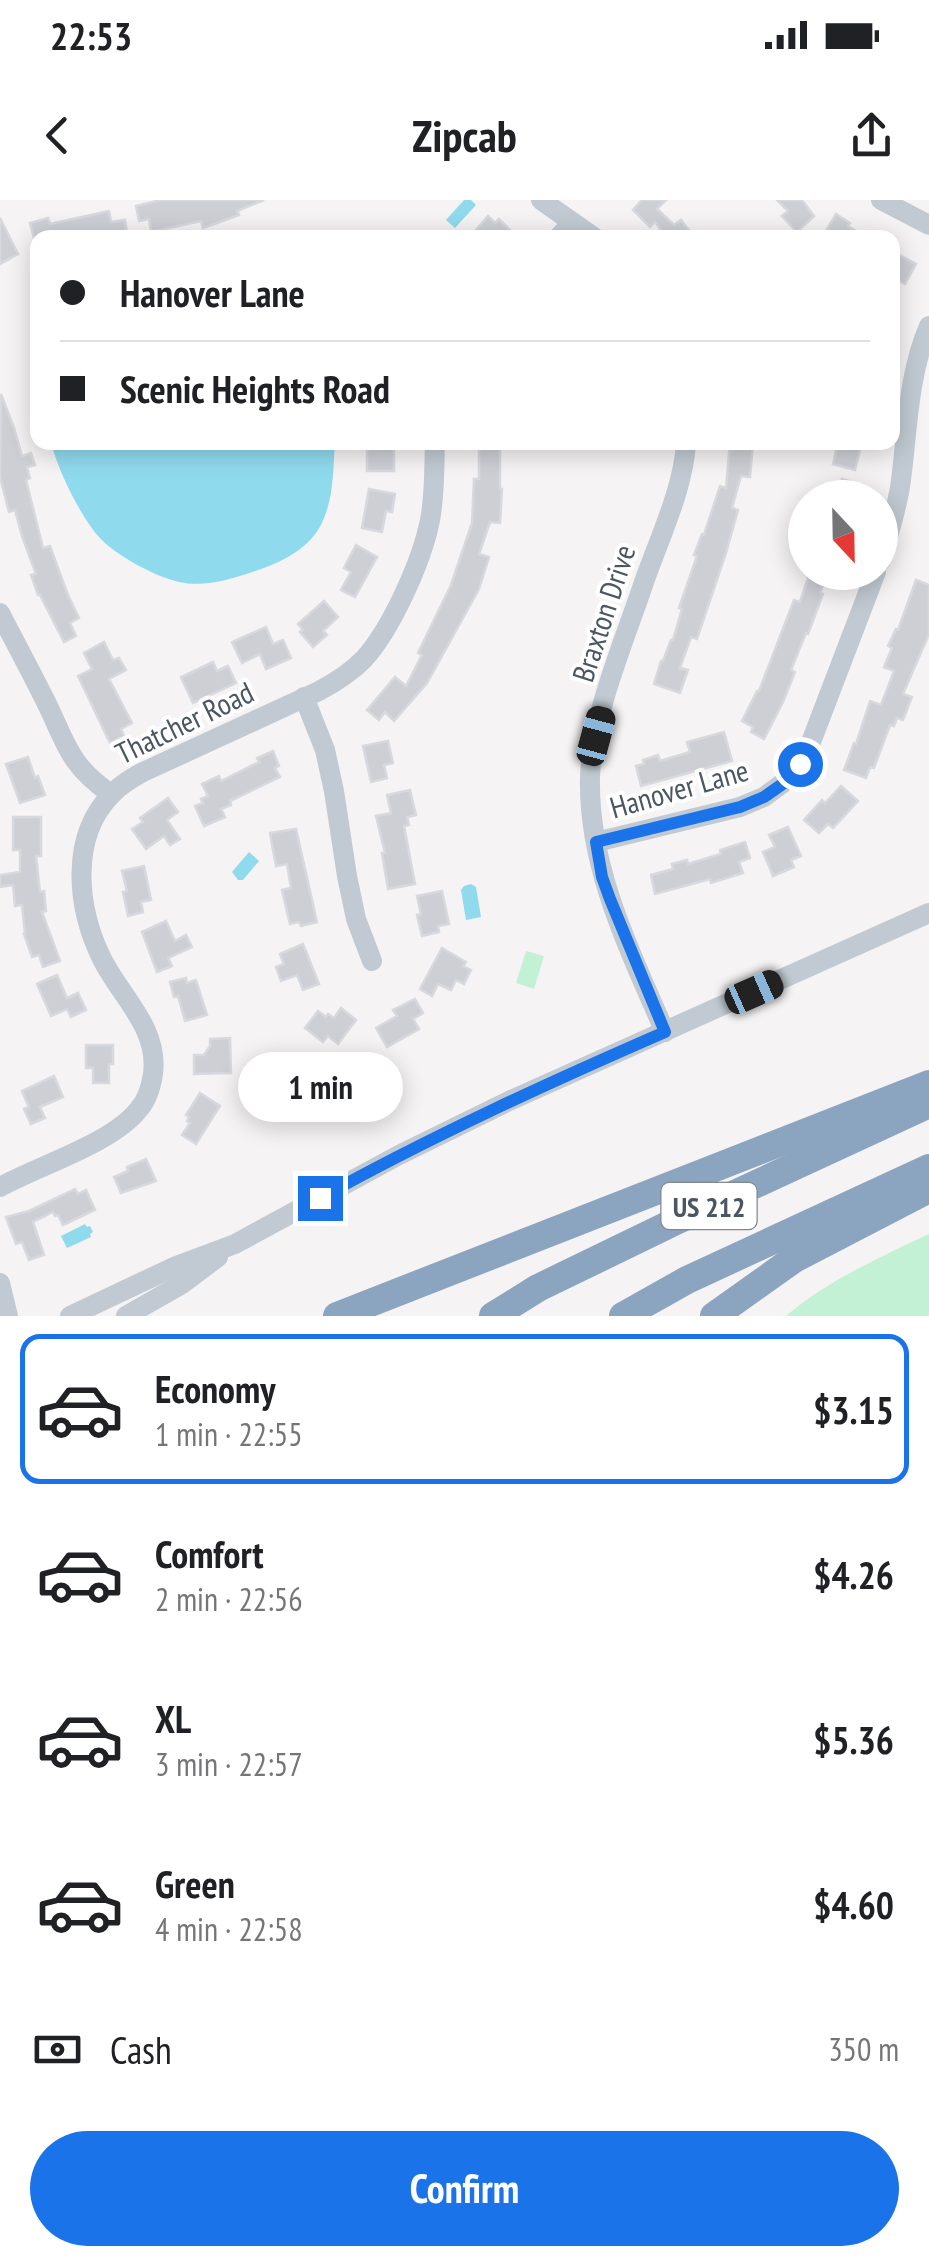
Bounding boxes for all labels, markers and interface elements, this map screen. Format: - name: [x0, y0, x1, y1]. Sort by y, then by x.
- text: 22:53: [50, 11, 132, 60]
- text: Zipcab: [412, 106, 517, 164]
- icon: back: [30, 108, 85, 163]
- icon: share: [844, 108, 899, 163]
- text: Hanover Lane: [120, 268, 305, 317]
- text: Scenic Heights Road: [120, 364, 390, 413]
- north arrow: [788, 480, 898, 590]
- map controls: [788, 480, 898, 590]
- street label: Braxton Drive: [563, 540, 643, 686]
- street label: Thatcher Road: [109, 672, 259, 772]
- car: [574, 703, 618, 769]
- route start: [778, 742, 823, 787]
- street label: Hanover Lane: [605, 750, 753, 826]
- car: [720, 966, 788, 1018]
- callout: 1 min: [238, 1053, 402, 1123]
- text: 1 min: [288, 1066, 353, 1108]
- route end: [298, 1176, 343, 1221]
- road number: US 212: [662, 1183, 756, 1229]
- icon: car: [35, 1364, 125, 1454]
- text: Economy: [155, 1364, 275, 1413]
- text: $3.15: [813, 1385, 894, 1434]
- text: 1 min · 22:55: [155, 1413, 303, 1455]
- icon: car: [35, 1529, 125, 1619]
- text: Comfort: [155, 1529, 264, 1578]
- text: $4.26: [813, 1550, 894, 1599]
- text: 2 min · 22:56: [155, 1578, 303, 1620]
- icon: car: [35, 1694, 125, 1784]
- text: XL: [155, 1694, 191, 1743]
- text: $5.36: [813, 1715, 894, 1764]
- text: 3 min · 22:57: [155, 1743, 303, 1785]
- icon: car: [35, 1859, 125, 1949]
- text: Green: [155, 1859, 235, 1908]
- text: $4.60: [813, 1880, 894, 1929]
- text: 4 min · 22:58: [155, 1908, 303, 1950]
- icon: cash: [30, 2022, 85, 2077]
- text: Cash: [110, 2025, 172, 2074]
- text: 350 m: [828, 2028, 899, 2070]
- button: Confirm: [30, 2131, 899, 2246]

